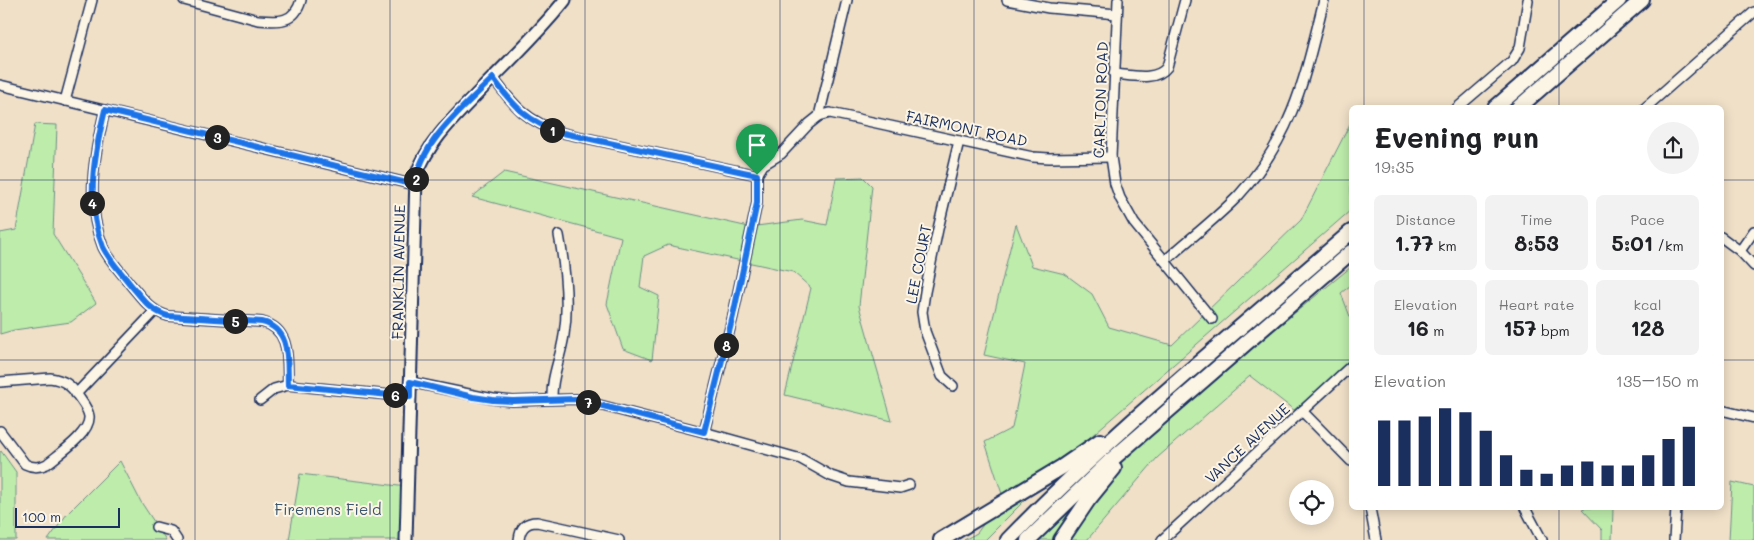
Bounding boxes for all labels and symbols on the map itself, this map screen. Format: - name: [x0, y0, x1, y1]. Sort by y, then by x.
- street label: CARLTON ROAD: [1088, 41, 1112, 159]
- street label: FAIRMONT ROAD: [905, 105, 1029, 151]
- pin: 1: [540, 118, 564, 142]
- pin: 3: [204, 124, 230, 150]
- pin: [736, 124, 778, 175]
- pin: 2: [404, 166, 428, 192]
- pin: 4: [80, 190, 104, 216]
- street label: FRANKLIN AVENUE: [387, 204, 409, 340]
- street label: LEE COURT: [901, 223, 935, 305]
- pin: 5: [222, 308, 248, 334]
- pin: 8: [714, 332, 738, 358]
- pin: 6: [382, 382, 408, 408]
- pin: 7: [576, 390, 600, 414]
- street label: VANCE AVENUE: [1200, 398, 1294, 487]
- park label: Firemens Field: [275, 499, 381, 519]
- scale bar: [15, 505, 120, 528]

